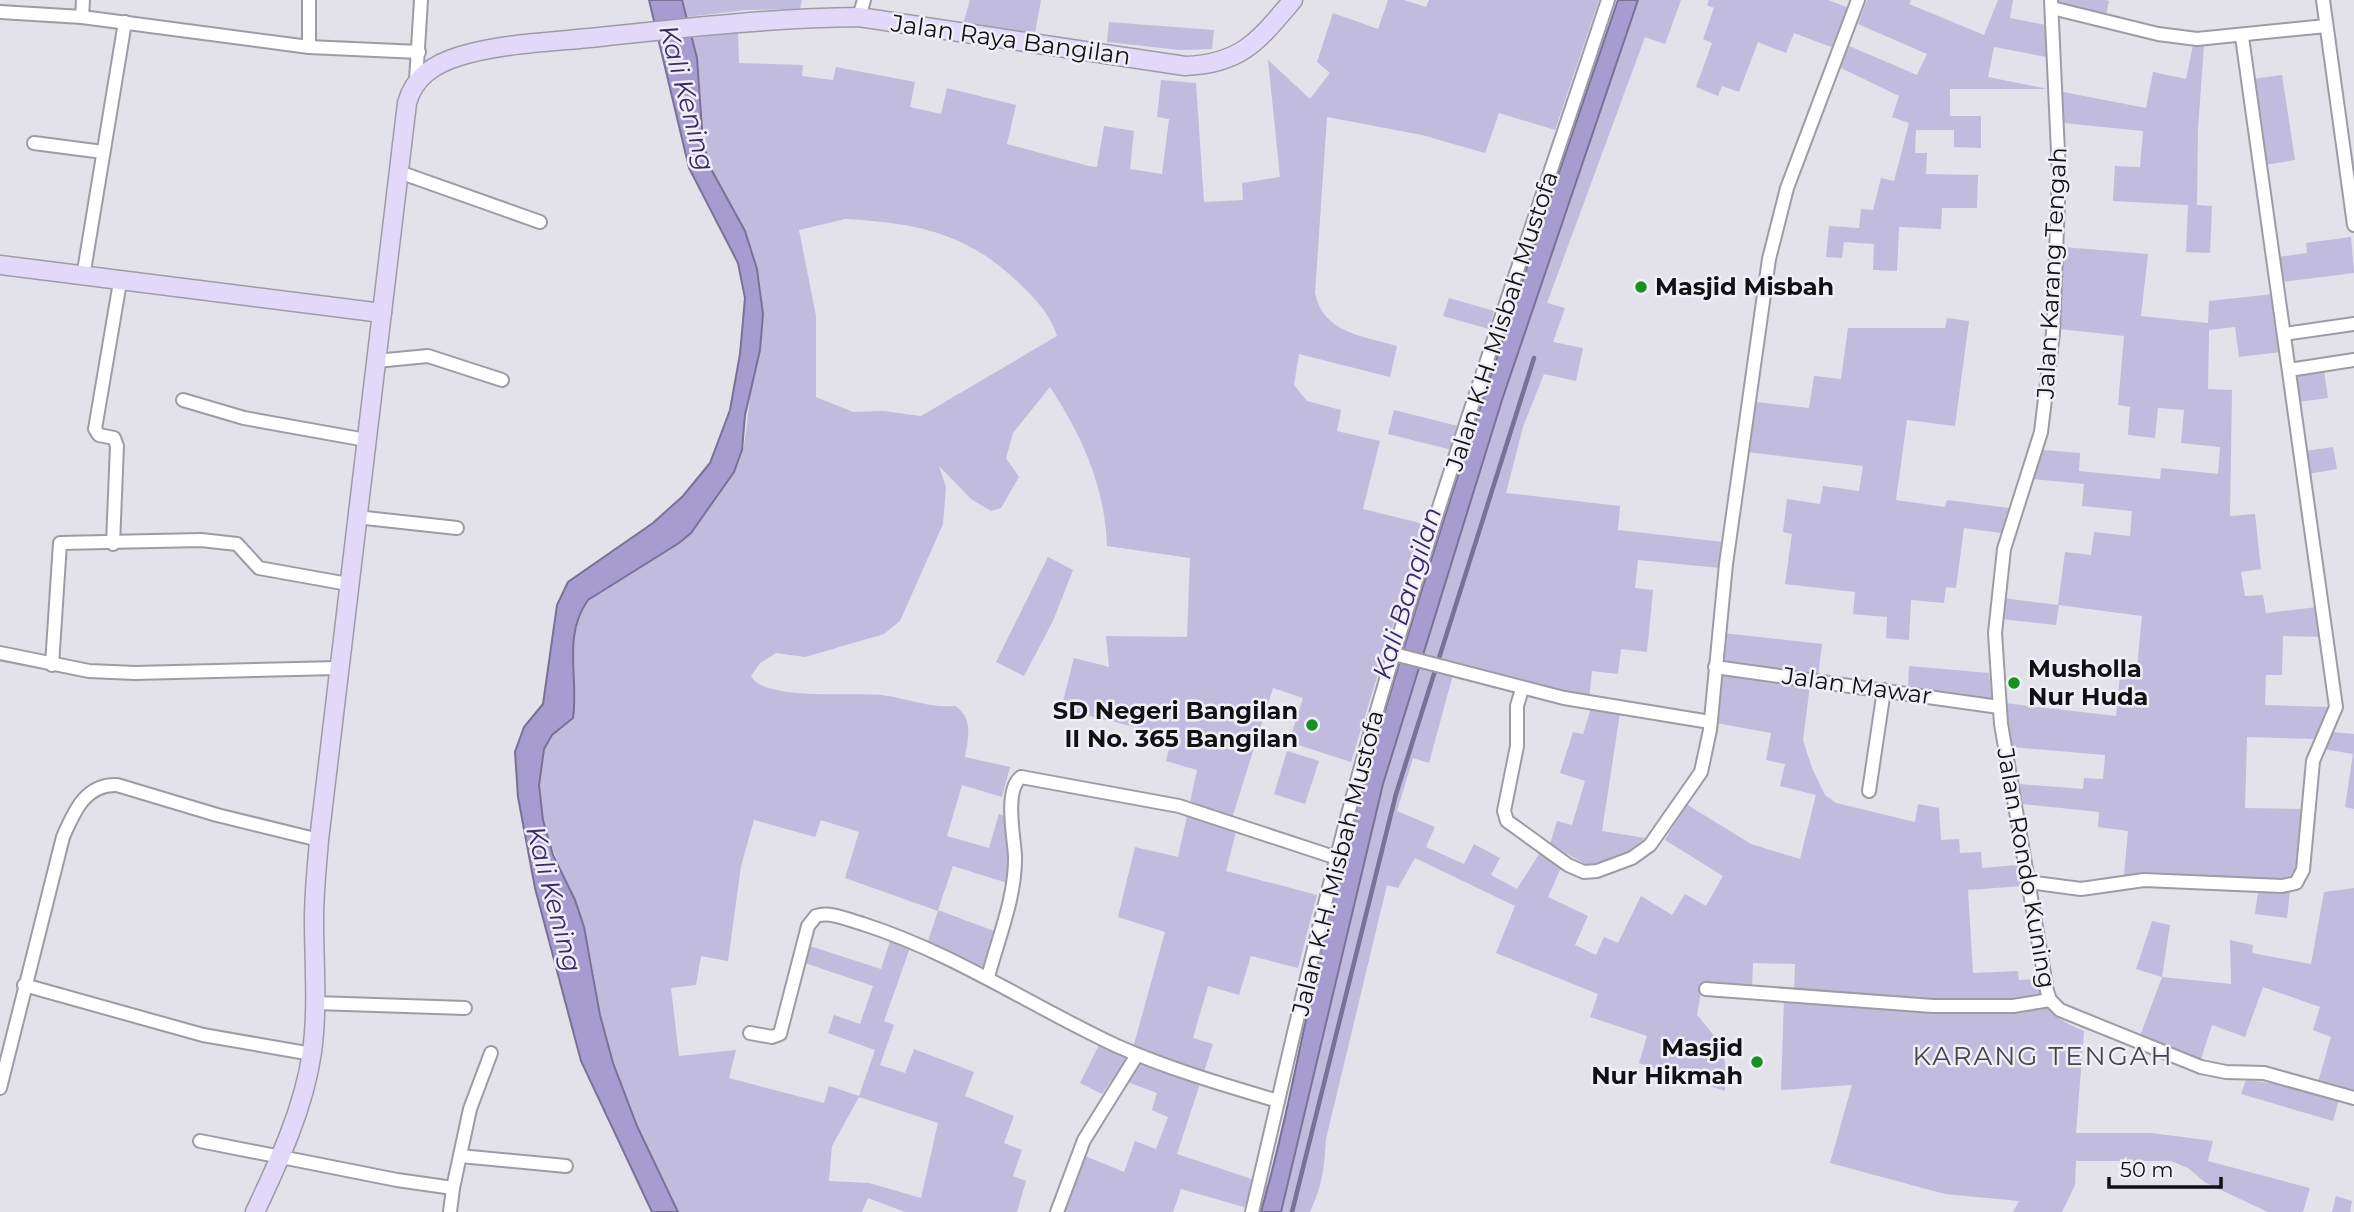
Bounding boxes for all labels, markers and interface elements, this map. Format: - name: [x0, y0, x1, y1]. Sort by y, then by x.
- street label: Jalan Raya Bangilan: [889, 8, 1133, 71]
- water label: Kali Kening: [652, 21, 722, 175]
- street label: Jalan Karang Tengah: [2030, 146, 2073, 401]
- street label: Jalan K.H. Misbah Mustofa: [1439, 167, 1564, 475]
- place label: Masjid Misbah: [1655, 272, 1834, 301]
- marker: Masjid Misbah: [1633, 279, 1649, 295]
- water label: Kali Bangilan: [1366, 503, 1448, 683]
- place label: Musholla Nur Huda: [2028, 654, 2148, 711]
- street label: Jalan Mawar: [1780, 661, 1934, 710]
- marker: Musholla Nur Huda: [2006, 675, 2022, 691]
- place label: SD Negeri Bangilan II No. 365 Bangilan: [1053, 696, 1298, 753]
- street label: Jalan K.H. Misbah Mustofa: [1285, 707, 1390, 1019]
- marker: SD Negeri Bangilan II No. 365 Bangilan: [1304, 717, 1320, 733]
- street label: Jalan Rondo Kuning: [1991, 744, 2062, 990]
- water label: Kali Kening: [519, 822, 589, 976]
- place label: Masjid Nur Hikmah: [1591, 1033, 1743, 1090]
- district label: KARANG TENGAH: [1912, 1040, 2174, 1072]
- marker: Masjid Nur Hikmah: [1749, 1054, 1765, 1070]
- scale bar: [2109, 1146, 2221, 1190]
- text: 50 m: [2120, 1157, 2174, 1182]

